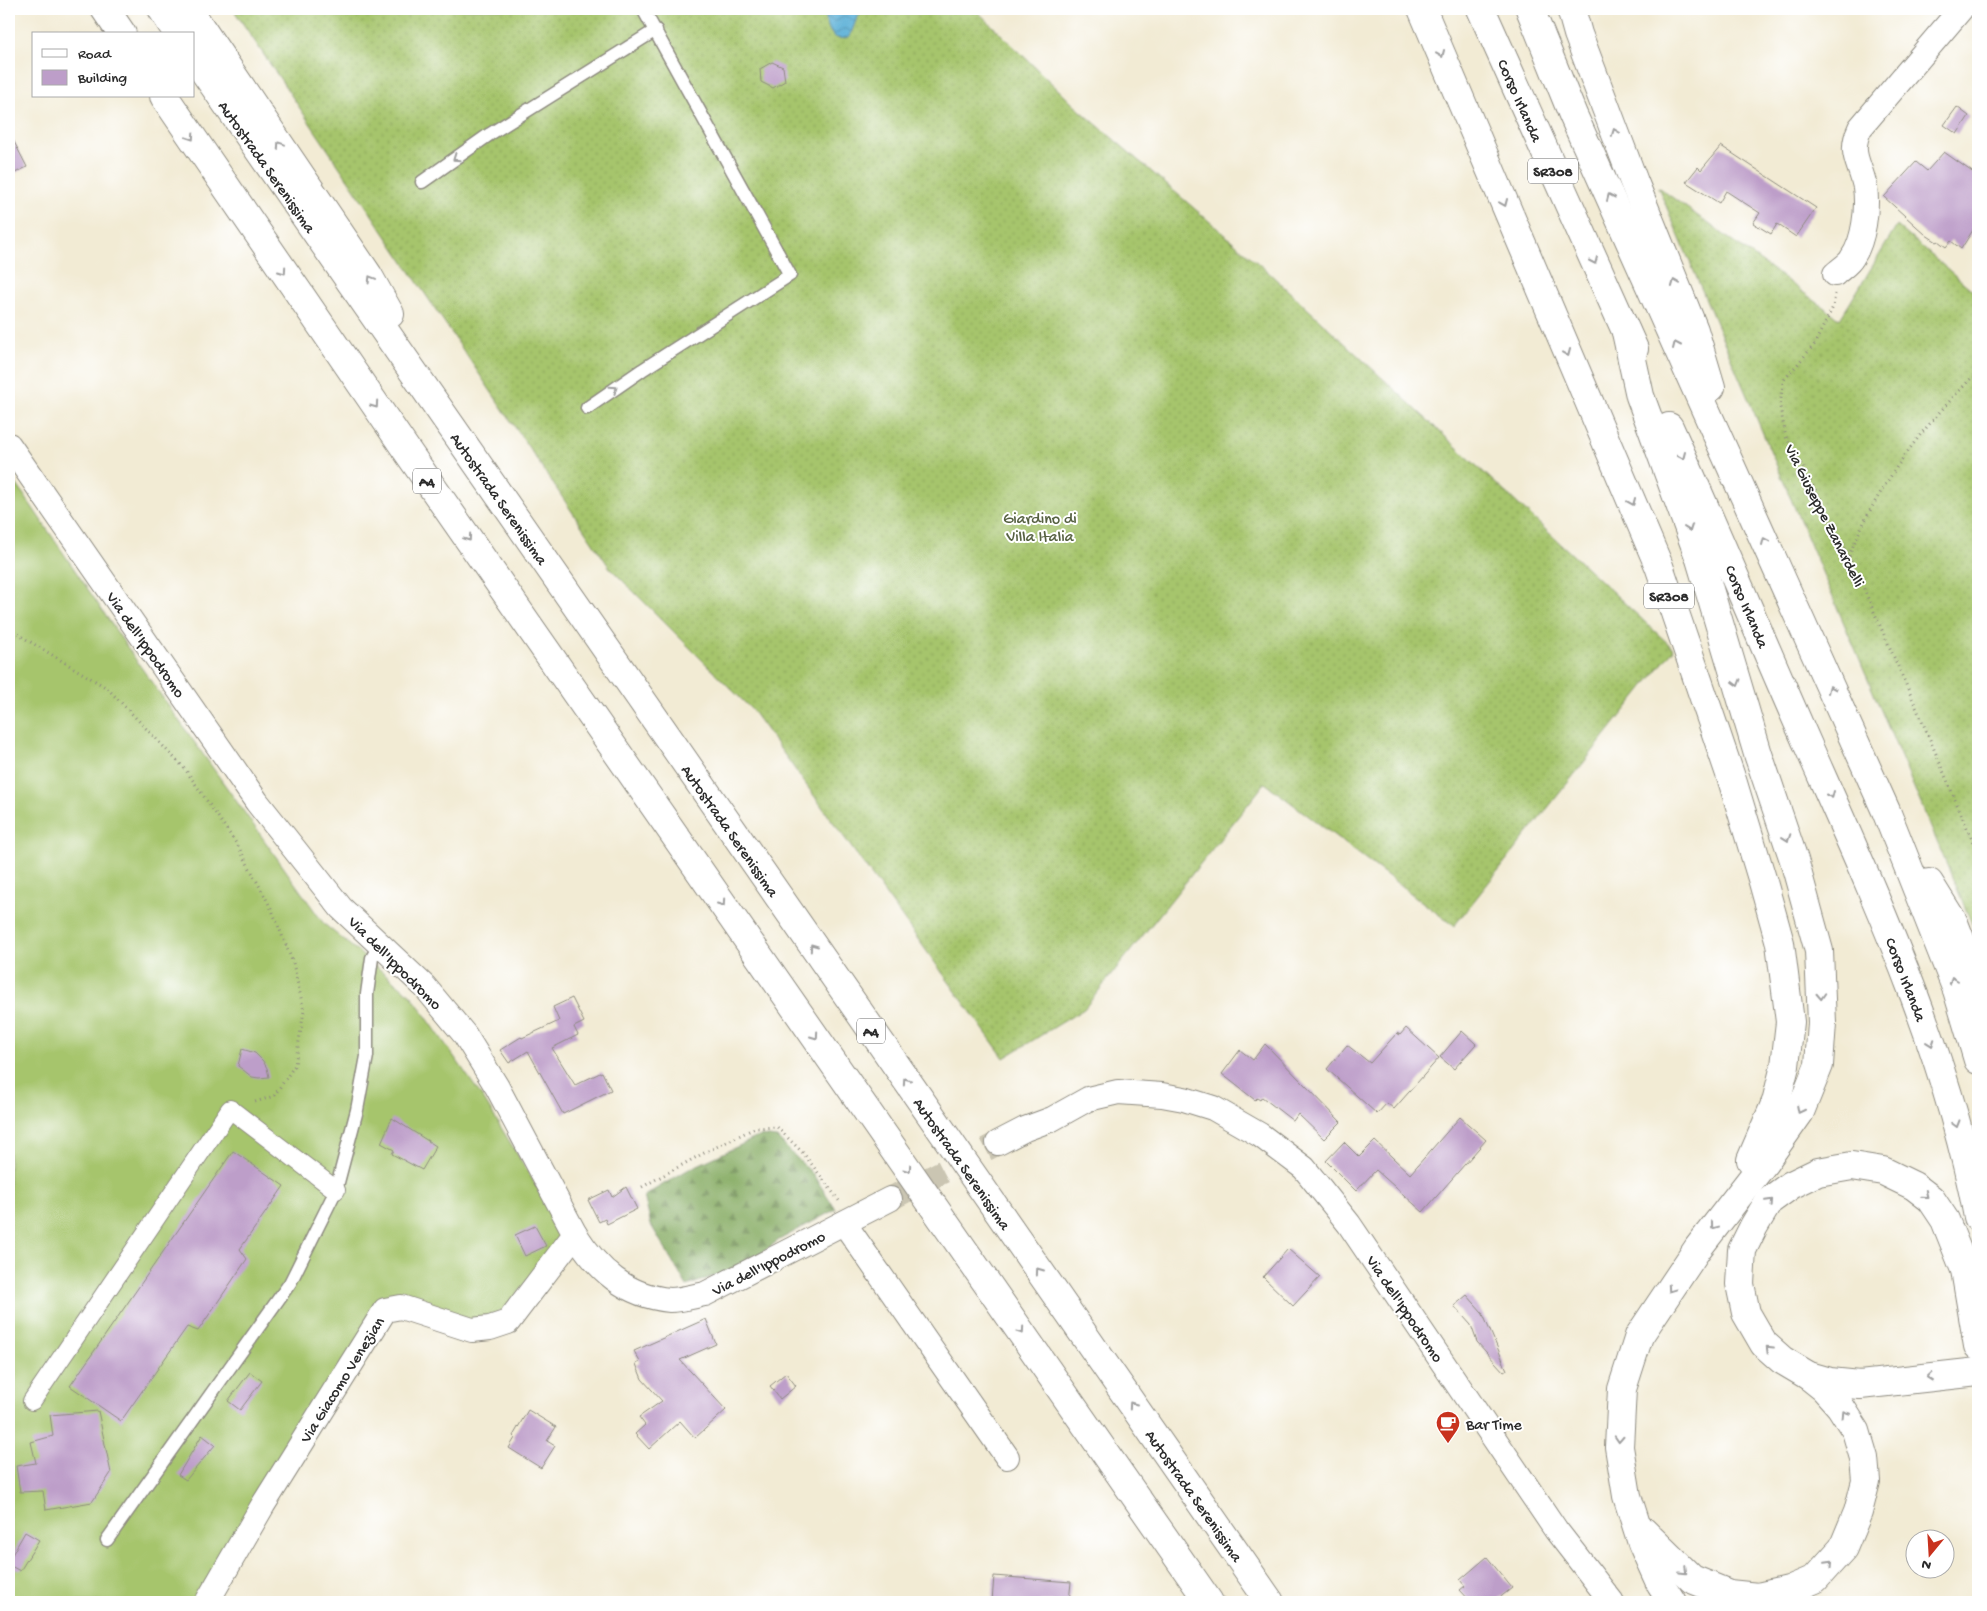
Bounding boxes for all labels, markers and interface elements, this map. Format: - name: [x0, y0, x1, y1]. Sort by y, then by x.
- legend: [32, 32, 195, 98]
- text: Road: [78, 46, 112, 64]
- one-way arrow: [1435, 49, 1445, 58]
- street label: Corso Irlanda: [1491, 57, 1545, 147]
- text: Building: [77, 70, 127, 88]
- street label: Autostrada Serenissima: [212, 98, 319, 239]
- one-way arrow: [1611, 128, 1621, 137]
- one-way arrow: [185, 131, 194, 140]
- one-way arrow: [277, 141, 286, 150]
- one-way arrow: [452, 152, 462, 161]
- road number: SR308: [1528, 158, 1578, 184]
- one-way arrow: [1606, 193, 1616, 202]
- one-way arrow: [1498, 199, 1508, 207]
- one-way arrow: [1588, 256, 1598, 265]
- one-way arrow: [277, 265, 286, 275]
- one-way arrow: [367, 276, 377, 285]
- one-way arrow: [1671, 279, 1681, 288]
- one-way arrow: [1672, 341, 1683, 350]
- one-way arrow: [1561, 348, 1572, 357]
- one-way arrow: [608, 386, 618, 395]
- one-way arrow: [369, 399, 378, 409]
- street label: Autostrada Serenissima: [444, 430, 551, 571]
- street label: Via Giuseppe Zanardelli: [1778, 441, 1867, 591]
- one-way arrow: [1676, 451, 1687, 460]
- road number: A4: [413, 468, 441, 494]
- one-way arrow: [1625, 497, 1636, 506]
- park label: Giardino di Villa Italia: [1003, 511, 1077, 548]
- one-way arrow: [1683, 523, 1693, 532]
- one-way arrow: [462, 532, 471, 542]
- one-way arrow: [1760, 537, 1771, 546]
- street label: Corso Irlanda: [1719, 563, 1771, 653]
- road number: SR308: [1644, 584, 1694, 608]
- street label: Via dell'Ippodromo: [100, 589, 188, 703]
- one-way arrow: [1732, 678, 1742, 687]
- one-way arrow: [1826, 685, 1837, 694]
- street label: Autostrada Serenissima: [675, 762, 782, 903]
- one-way arrow: [1824, 790, 1835, 799]
- one-way arrow: [1781, 833, 1791, 842]
- one-way arrow: [716, 897, 725, 906]
- street label: Via dell'Ippodromo: [342, 913, 444, 1015]
- street label: Corso Irlanda: [1879, 936, 1929, 1026]
- one-way arrow: [810, 944, 819, 953]
- one-way arrow: [1949, 976, 1959, 985]
- one-way arrow: [1815, 992, 1826, 1000]
- road number: A4: [857, 1018, 885, 1044]
- one-way arrow: [809, 1030, 818, 1040]
- one-way arrow: [1925, 1039, 1935, 1047]
- one-way arrow: [903, 1077, 912, 1087]
- street label: Autostrada Serenissima: [907, 1095, 1014, 1236]
- one-way arrow: [1796, 1105, 1806, 1114]
- one-way arrow: [1951, 1119, 1961, 1127]
- one-way arrow: [902, 1163, 911, 1173]
- one-way arrow: [1920, 1190, 1929, 1199]
- one-way arrow: [1764, 1199, 1773, 1208]
- one-way arrow: [1711, 1220, 1720, 1230]
- street label: Via dell'Ippodromo: [709, 1228, 829, 1302]
- street label: Via dell'Ippodromo: [1360, 1252, 1446, 1367]
- one-way arrow: [1036, 1268, 1045, 1277]
- one-way arrow: [1668, 1283, 1677, 1293]
- street label: Via Giacomo Venezian: [297, 1314, 391, 1448]
- one-way arrow: [1015, 1326, 1024, 1335]
- one-way arrow: [1766, 1346, 1775, 1355]
- one-way arrow: [1925, 1371, 1933, 1382]
- one-way arrow: [1129, 1401, 1138, 1410]
- cafe icon: Bar Time: [1435, 1410, 1461, 1444]
- one-way arrow: [1842, 1411, 1851, 1420]
- place label: Bar Time: [1465, 1417, 1523, 1436]
- street label: Autostrada Serenissima: [1139, 1427, 1246, 1568]
- one-way arrow: [1614, 1435, 1625, 1443]
- north arrow: [1904, 1528, 1954, 1578]
- text: N: [1920, 1554, 1934, 1573]
- one-way arrow: [1824, 1560, 1833, 1569]
- one-way arrow: [1678, 1565, 1687, 1574]

